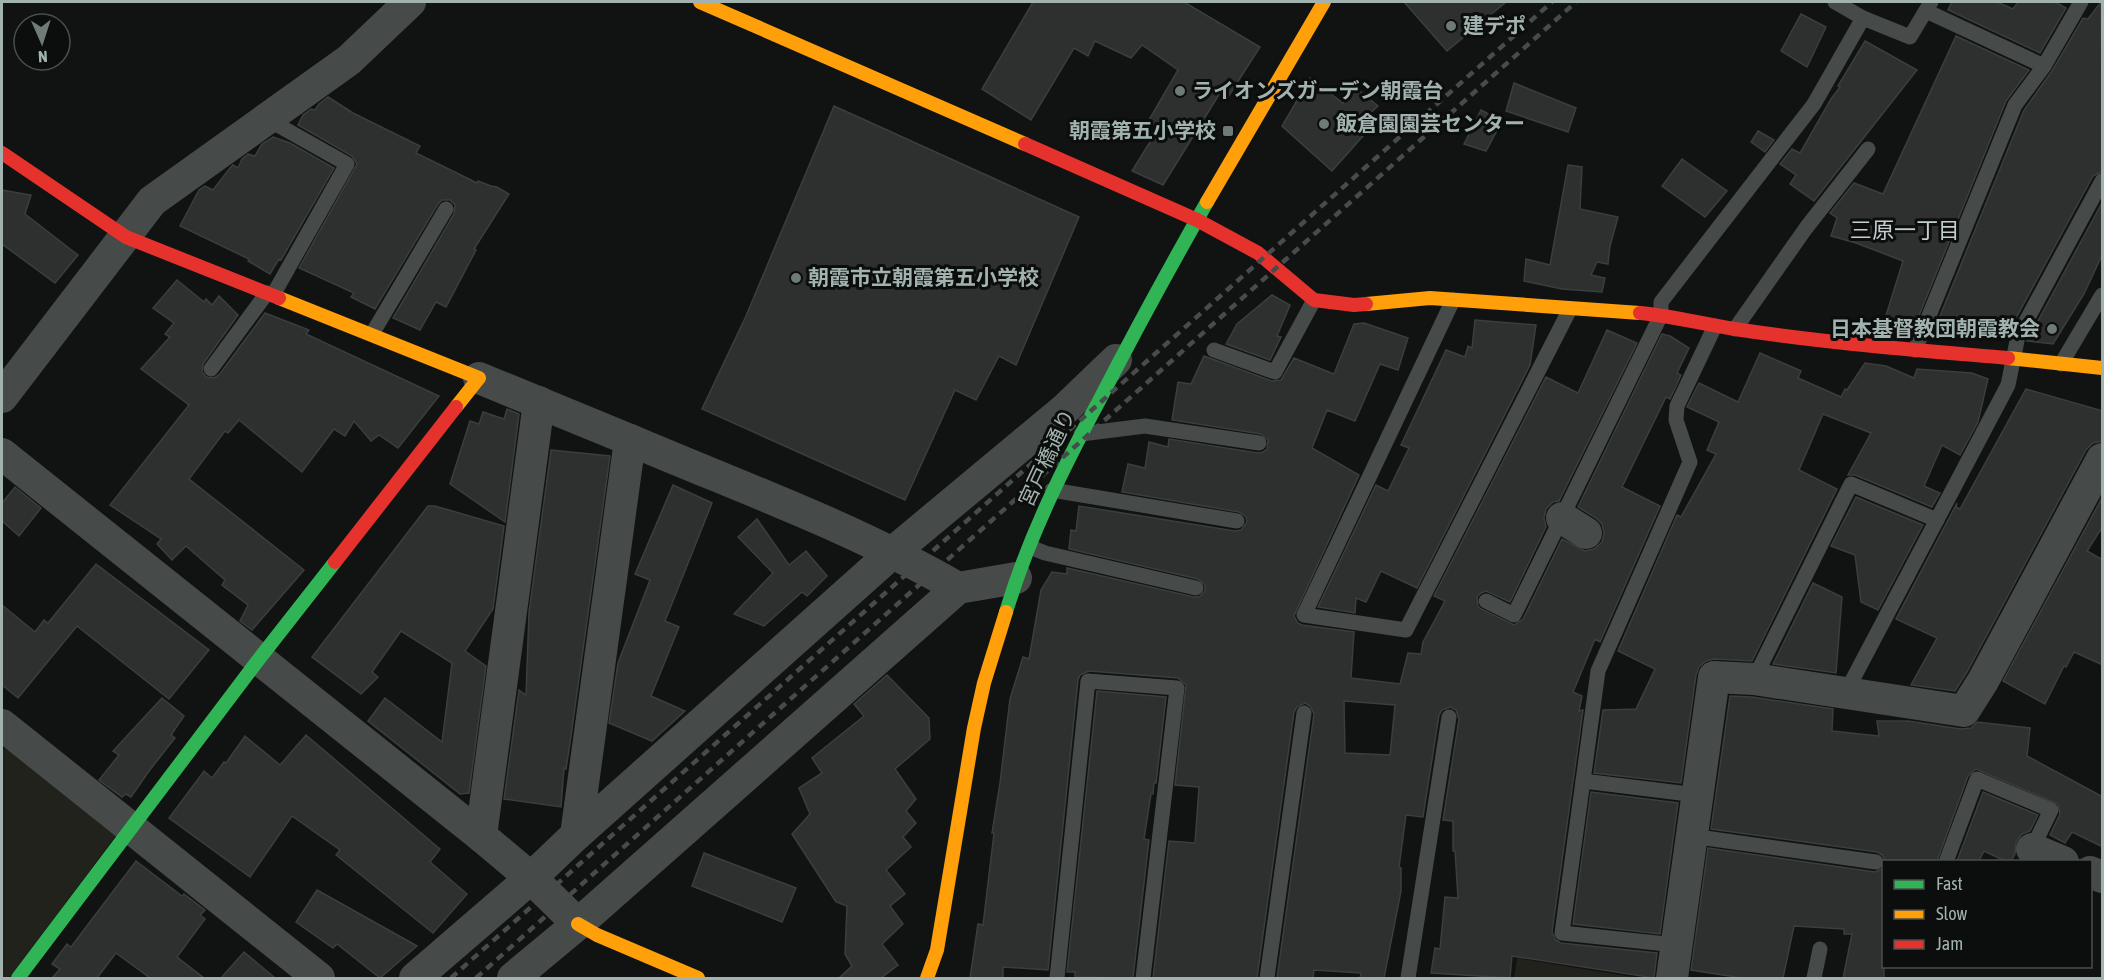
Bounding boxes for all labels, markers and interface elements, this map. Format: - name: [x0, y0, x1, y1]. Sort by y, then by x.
- north arrow: [12, 12, 72, 72]
- place label: 建デポ: [1463, 13, 1526, 37]
- marker: 建デポ: [1444, 19, 1458, 33]
- text: N: [38, 48, 48, 66]
- place label: ライオンズガーデン朝霞台: [1192, 78, 1444, 102]
- marker: ライオンズガーデン朝霞台: [1173, 84, 1187, 98]
- place label: 飯倉園園芸センター: [1335, 111, 1525, 135]
- marker: 飯倉園園芸センター: [1317, 117, 1331, 131]
- place label: 朝霞第五小学校: [1069, 118, 1216, 142]
- marker: 朝霞第五小学校: [1221, 124, 1235, 138]
- district label: 三原一丁目: [1850, 217, 1960, 243]
- place label: 朝霞市立朝霞第五小学校: [808, 265, 1039, 289]
- marker: 朝霞市立朝霞第五小学校: [789, 271, 803, 285]
- place label: 日本基督教団朝霞教会: [1830, 316, 2040, 340]
- marker: 日本基督教団朝霞教会: [2045, 322, 2059, 336]
- street label: 宮戸橋通り: [1013, 405, 1079, 510]
- legend: [1882, 860, 2092, 968]
- text: Fast: [1936, 873, 1963, 894]
- text: Slow: [1936, 903, 1967, 924]
- text: Jam: [1936, 933, 1963, 954]

